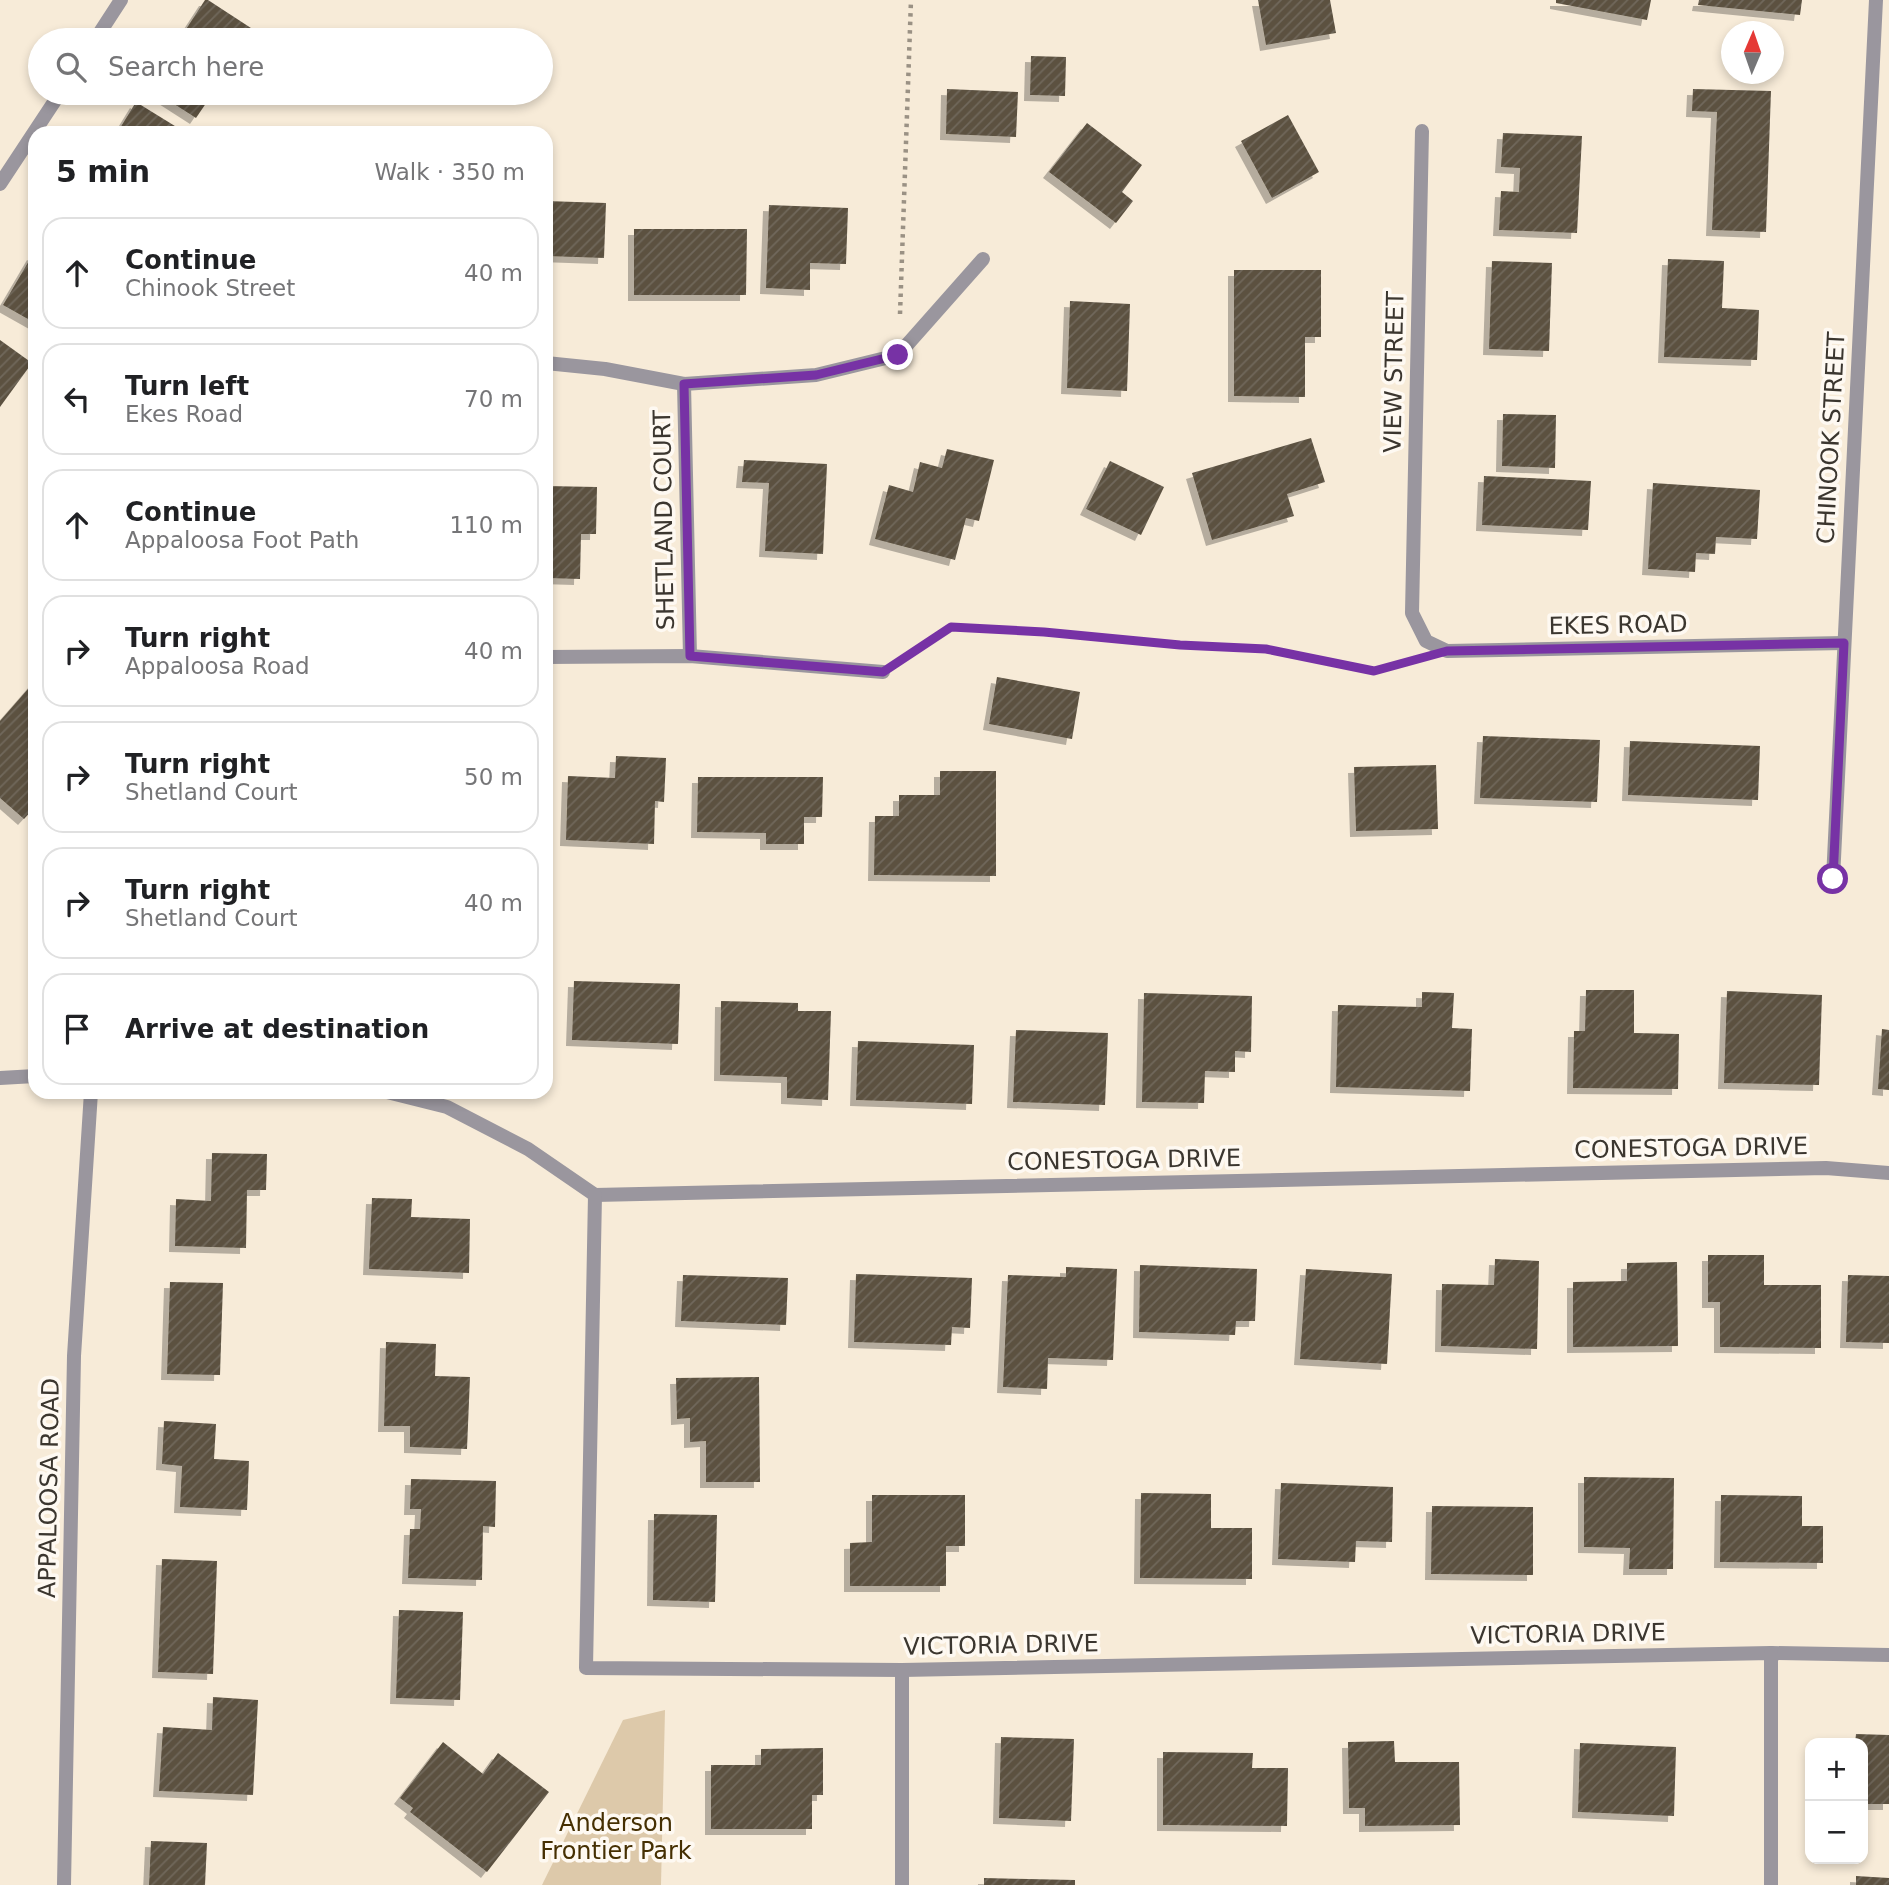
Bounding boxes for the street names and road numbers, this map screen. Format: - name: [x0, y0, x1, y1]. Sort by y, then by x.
- street label: VIEW STREET: [1379, 291, 1409, 453]
- street label: CHINOOK STREET: [1811, 331, 1851, 545]
- street label: SHETLAND COURT: [648, 409, 680, 630]
- street label: EKES ROAD: [1548, 610, 1688, 640]
- street label: CONESTOGA DRIVE: [1574, 1132, 1808, 1164]
- street label: CONESTOGA DRIVE: [1007, 1144, 1241, 1176]
- street label: APPALOOSA ROAD: [33, 1378, 65, 1598]
- street label: VICTORIA DRIVE: [1470, 1618, 1666, 1650]
- street label: VICTORIA DRIVE: [903, 1629, 1099, 1661]

